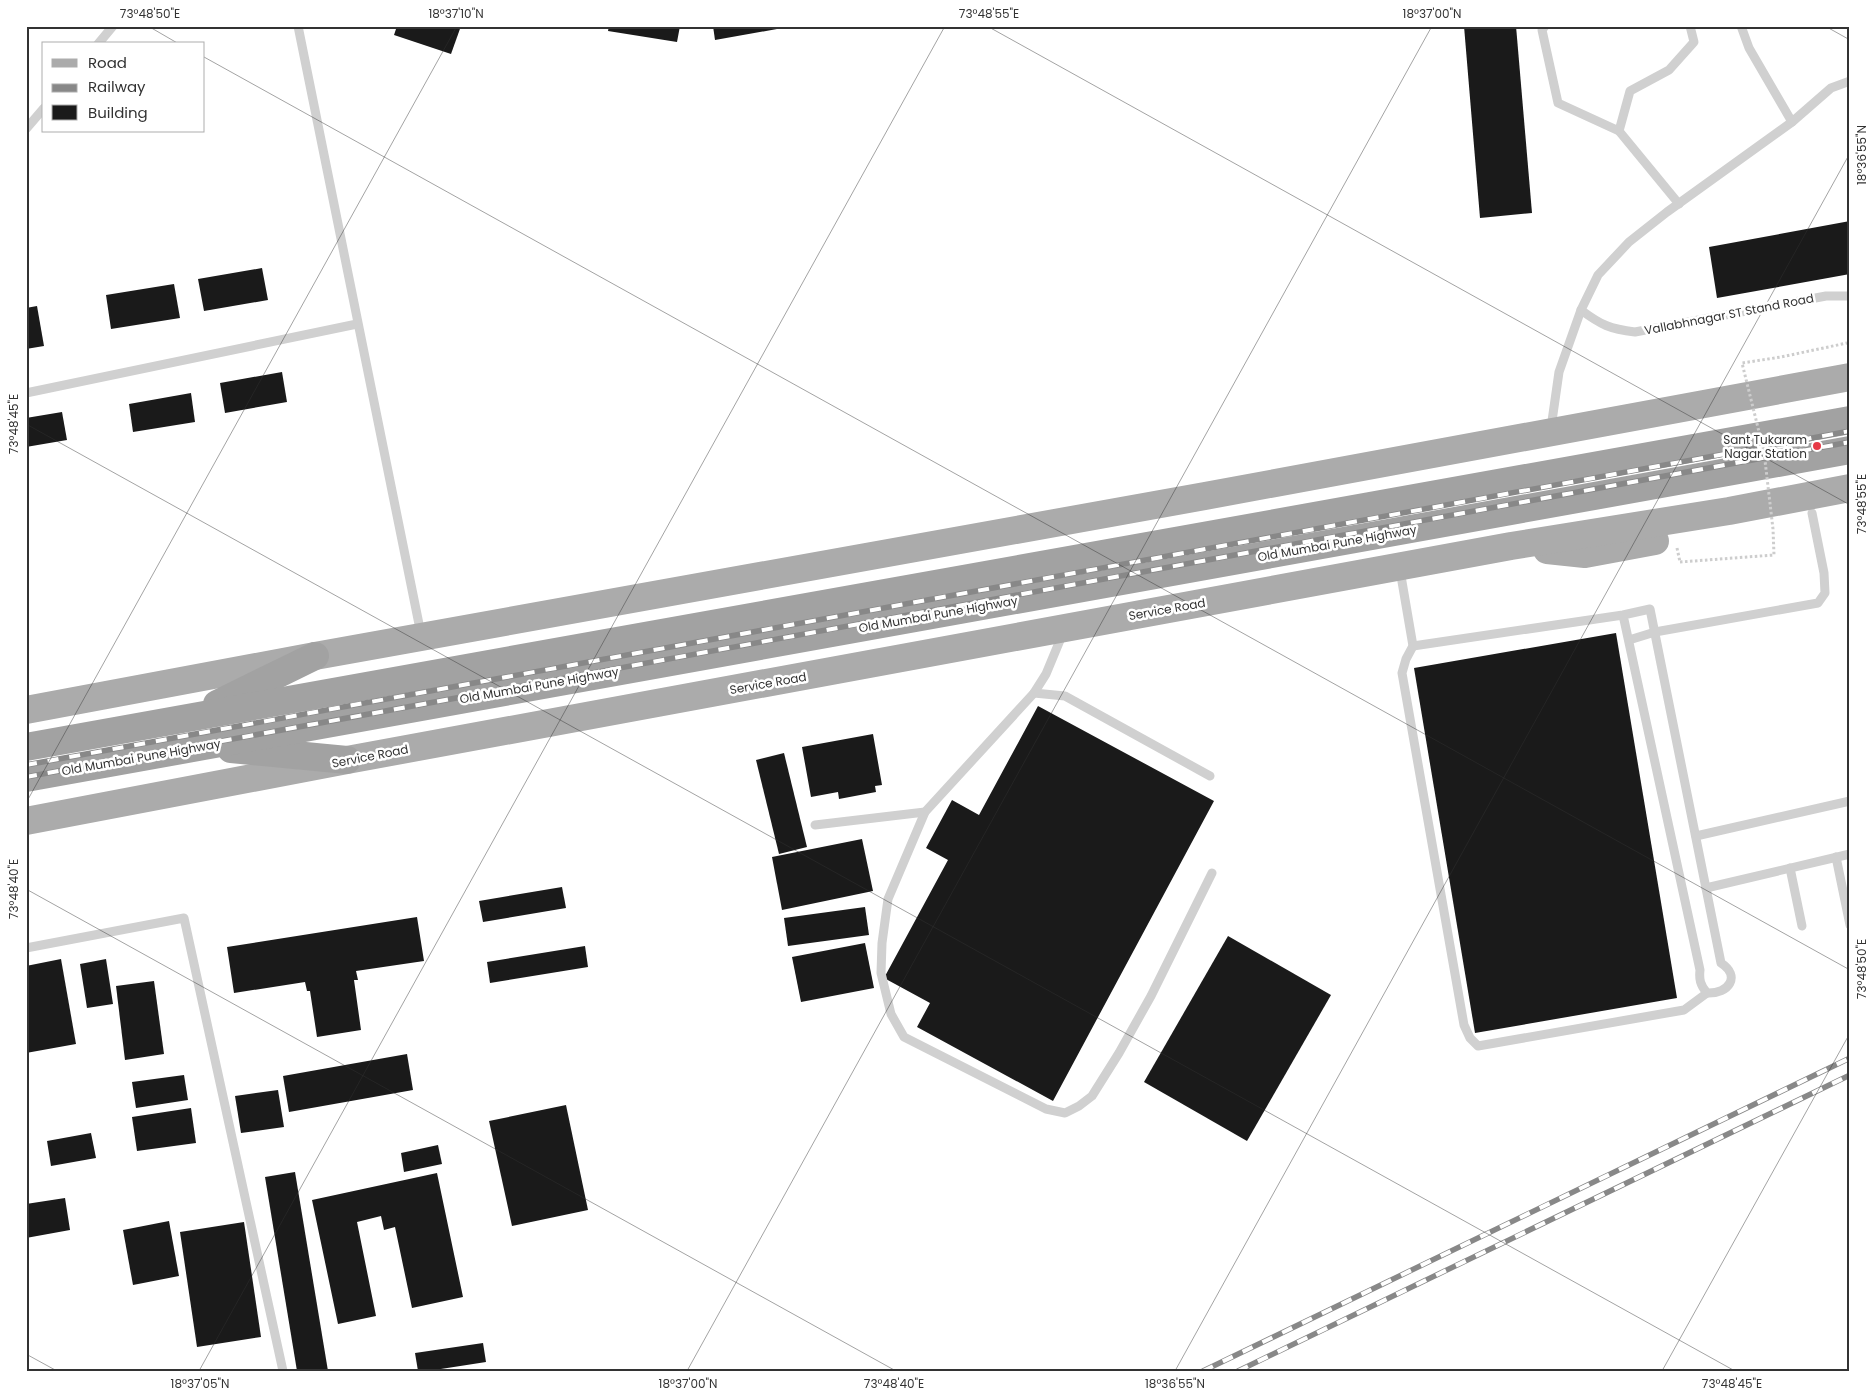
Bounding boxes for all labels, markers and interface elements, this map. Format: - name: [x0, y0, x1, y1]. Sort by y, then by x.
- text: 73°48'50"E: [120, 5, 180, 22]
- text: 18°37'10"N: [428, 5, 484, 22]
- text: 73°48'55"E: [959, 5, 1019, 22]
- text: 18°37'00"N: [1403, 5, 1461, 22]
- legend: [42, 42, 205, 132]
- text: Road: [88, 52, 127, 73]
- text: Railway: [88, 76, 146, 97]
- text: Building: [88, 102, 148, 123]
- text: 18°36'55"N: [1853, 125, 1870, 185]
- street label: Vallabhnagar ST Stand Road: [1643, 289, 1815, 339]
- text: 73°48'45"E: [5, 394, 22, 454]
- place label: Sant Tukaram Nagar Station: [1723, 431, 1807, 462]
- marker: Sant Tukaram Nagar Station: [1811, 440, 1823, 452]
- text: 73°48'55"E: [1853, 474, 1870, 534]
- street label: Old Mumbai Pune Highway: [1256, 521, 1418, 565]
- street label: Old Mumbai Pune Highway: [857, 592, 1019, 636]
- street label: Service Road: [1127, 594, 1207, 624]
- street label: Old Mumbai Pune Highway: [458, 663, 620, 707]
- street label: Service Road: [728, 668, 808, 698]
- street label: Old Mumbai Pune Highway: [60, 735, 222, 779]
- street label: Service Road: [330, 740, 410, 772]
- text: 73°48'40"E: [5, 859, 22, 919]
- text: 73°48'50"E: [1853, 939, 1870, 999]
- text: 18°37'05"N: [171, 1375, 229, 1392]
- text: 18°37'00"N: [659, 1375, 717, 1392]
- text: 73°48'40"E: [864, 1375, 924, 1392]
- text: 18°36'55"N: [1145, 1375, 1205, 1392]
- text: 73°48'45"E: [1702, 1375, 1762, 1392]

